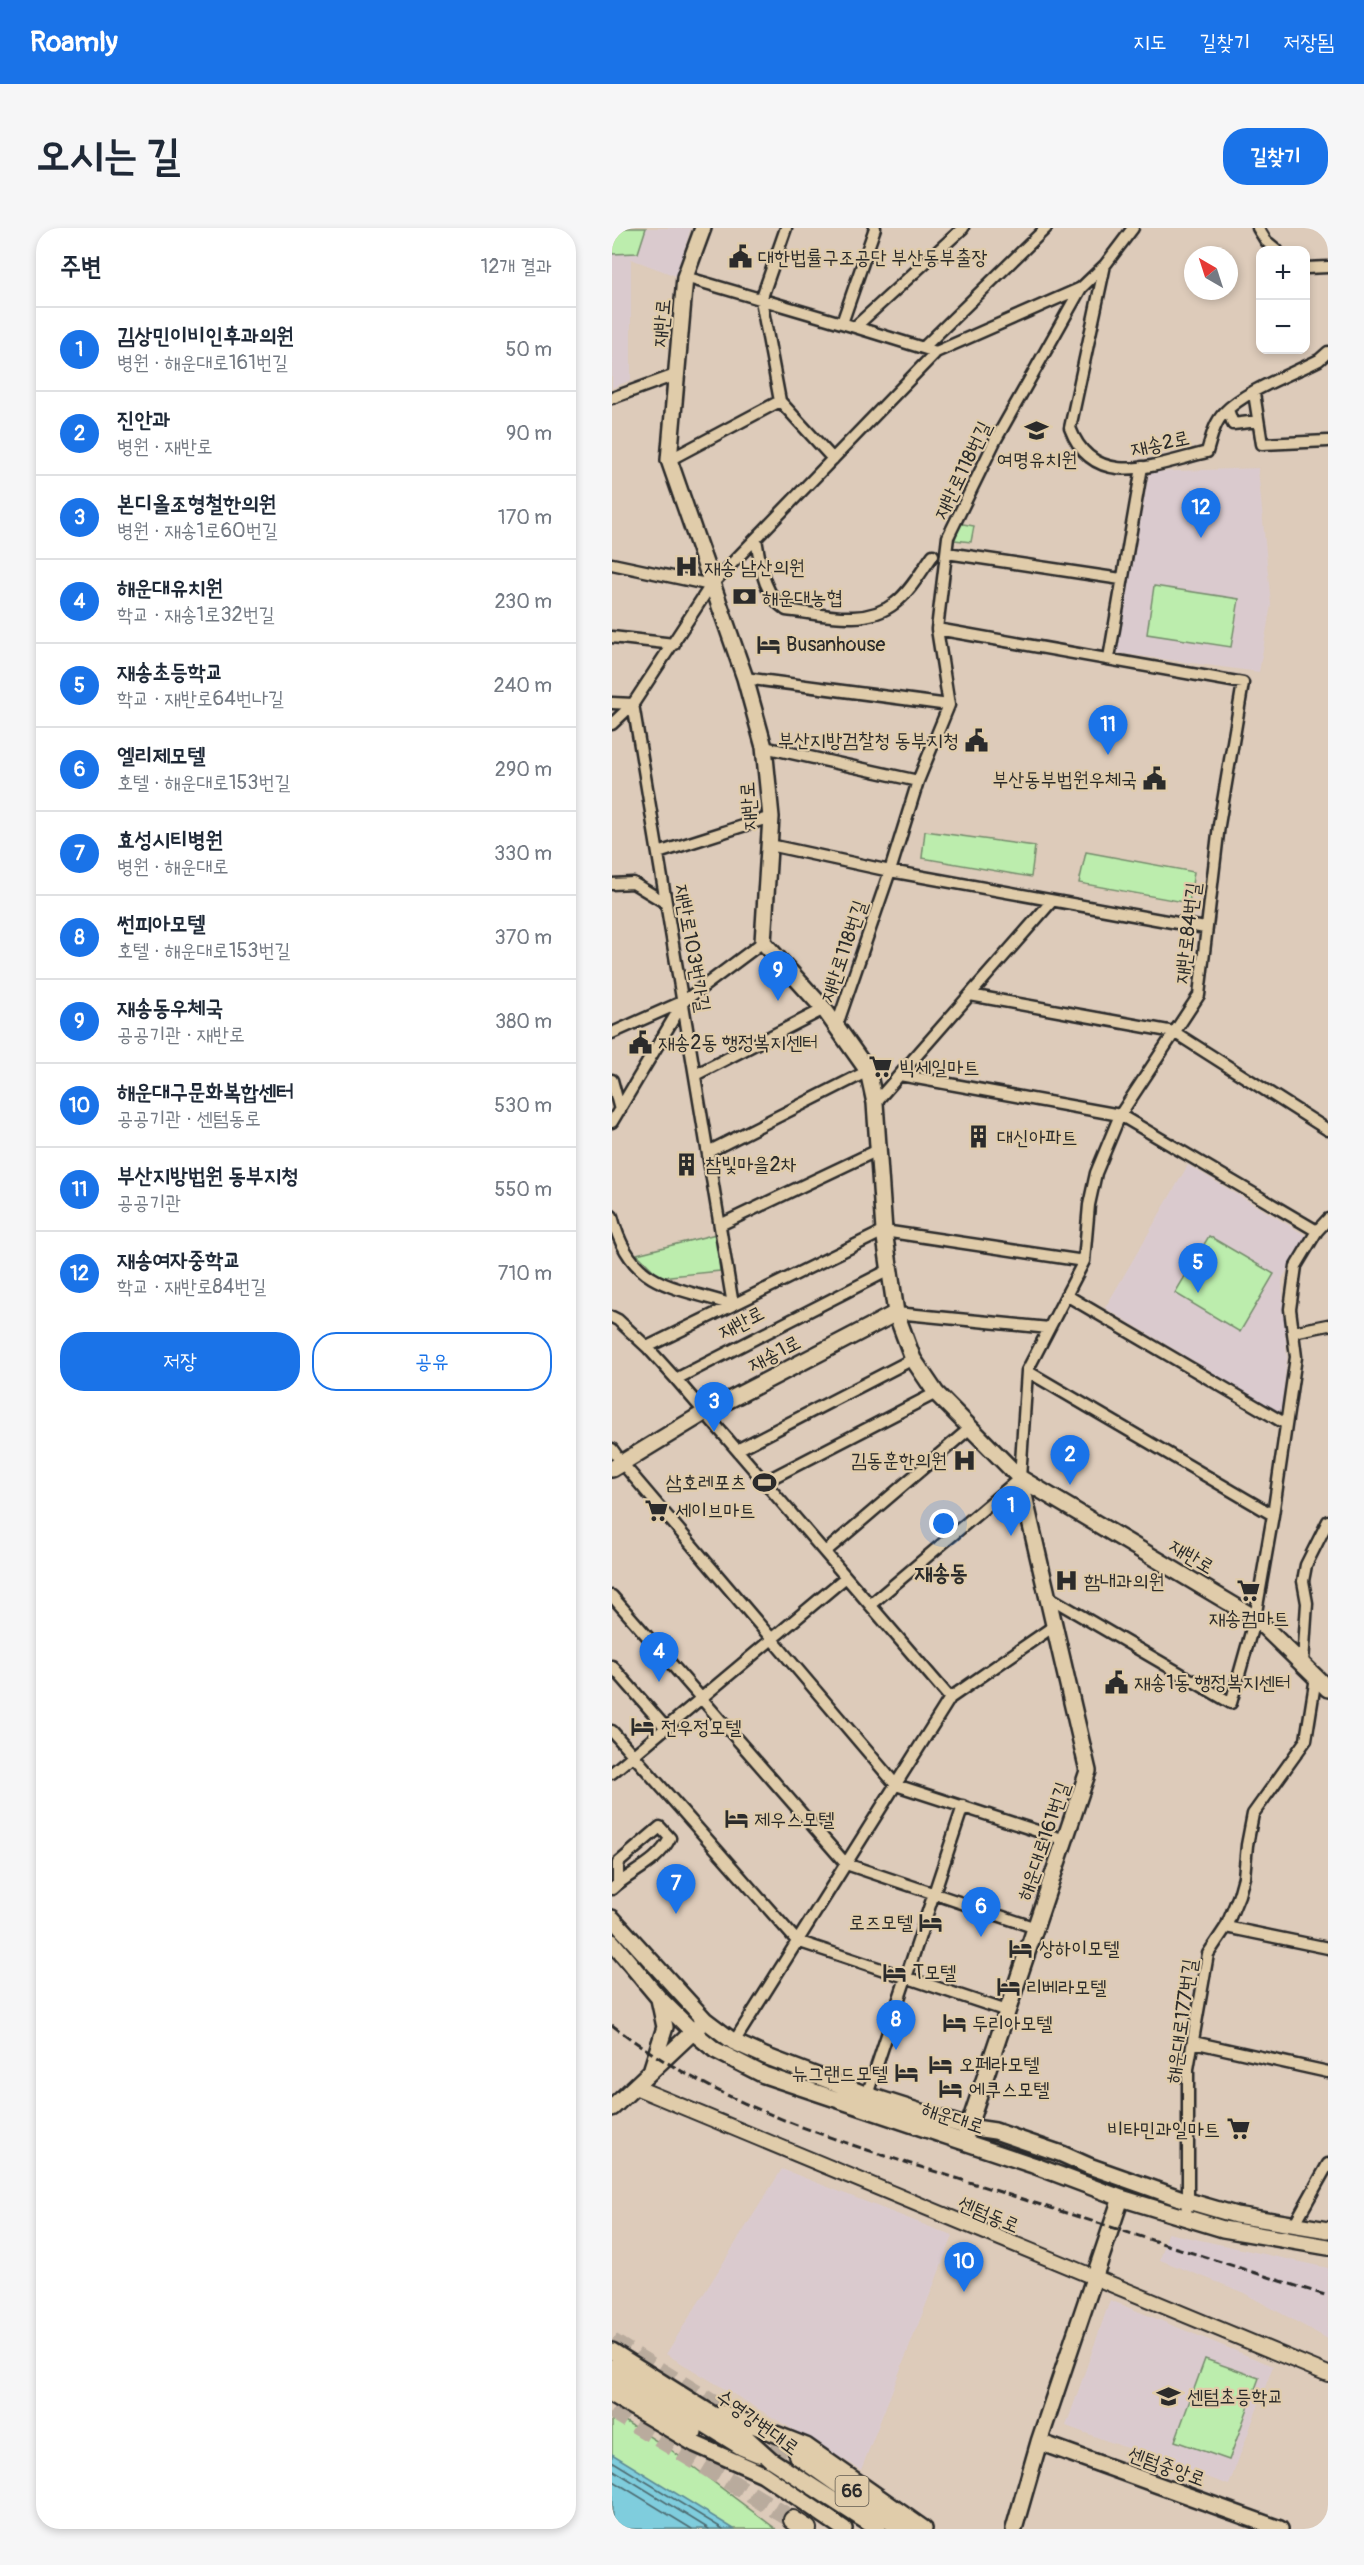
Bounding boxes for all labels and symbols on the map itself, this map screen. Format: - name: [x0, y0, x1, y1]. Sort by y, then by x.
- public building icon: 대한법률구조공단 부산동부출장: [727, 244, 753, 270]
- place label: 대한법률구조공단 부산동부출장: [758, 245, 988, 270]
- north arrow: [1184, 246, 1238, 300]
- street label: 재반로: [647, 298, 676, 348]
- street label: 재반로118번길: [928, 417, 997, 523]
- school or university icon: 여명유치원: [1024, 418, 1050, 444]
- street label: 재송2로: [1128, 425, 1192, 462]
- place label: 여명유치원: [997, 447, 1077, 472]
- pin: 12: [1182, 488, 1220, 538]
- hospital icon: 재송 남산의원: [673, 554, 699, 580]
- place label: 재송 남산의원: [704, 555, 805, 580]
- bank icon: 해운대농협: [731, 584, 757, 610]
- place label: 해운대농협: [762, 585, 842, 610]
- hotel icon: Busanhouse: [755, 631, 781, 657]
- place label: Busanhouse: [786, 632, 885, 657]
- pin: 11: [1088, 706, 1128, 755]
- public building icon: 부산지방검찰청 동부지청: [964, 727, 990, 753]
- place label: 부산지방검찰청 동부지청: [778, 728, 959, 753]
- public building icon: 부산동부법원우체국: [1142, 766, 1168, 792]
- place label: 부산동부법원우체국: [992, 767, 1137, 792]
- street label: 재반로: [735, 781, 762, 831]
- street label: 재반로84번길: [1169, 881, 1206, 985]
- street label: 재반로103번가길: [669, 882, 716, 1014]
- street label: 재반로118번길: [814, 897, 873, 1005]
- pin: 9: [758, 952, 798, 1001]
- public building icon: 재송2동 행정복지센터: [627, 1029, 653, 1055]
- place label: 재송2동 행정복지센터: [658, 1030, 818, 1055]
- supermarket icon: 빅세일마트: [868, 1054, 894, 1080]
- place label: 빅세일마트: [899, 1055, 979, 1080]
- building icon: 대신아파트: [966, 1124, 992, 1150]
- place label: 대신아파트: [997, 1125, 1077, 1150]
- building icon: 참빛마을2차: [674, 1151, 700, 1177]
- place label: 참빛마을2차: [705, 1152, 797, 1177]
- pin: 5: [1178, 1244, 1218, 1293]
- street label: 재반로: [714, 1300, 768, 1345]
- street label: 재송1로: [744, 1330, 805, 1377]
- pin: 3: [694, 1382, 734, 1432]
- pin: 2: [1050, 1436, 1090, 1485]
- hospital icon: 김동훈한의원: [952, 1447, 978, 1473]
- place label: 김동훈한의원: [850, 1448, 947, 1473]
- sports icon: 삼호레포츠: [751, 1469, 777, 1495]
- place label: 삼호레포츠: [666, 1470, 746, 1495]
- pin: 1: [992, 1486, 1030, 1536]
- supermarket icon: 세이브마트: [644, 1497, 670, 1523]
- place label: 세이브마트: [675, 1498, 755, 1523]
- your location: [929, 1509, 958, 1538]
- street label: 재반로: [1165, 1533, 1219, 1580]
- district label: 재송동: [914, 1559, 968, 1587]
- hospital icon: 함내과의원: [1053, 1568, 1079, 1594]
- place label: 함내과의원: [1084, 1569, 1164, 1594]
- supermarket icon: 재송컴마트: [1236, 1577, 1262, 1603]
- place label: 재송컴마트: [1209, 1606, 1289, 1631]
- pin: 4: [640, 1632, 678, 1682]
- public building icon: 재송1동 행정복지센터: [1103, 1669, 1129, 1695]
- place label: 재송1동 행정복지센터: [1134, 1670, 1291, 1695]
- hotel icon: 전우정모텔: [630, 1714, 656, 1740]
- place label: 전우정모텔: [661, 1715, 741, 1740]
- street label: 해운대로161번길: [1011, 1779, 1075, 1904]
- hotel icon: 제우스모텔: [723, 1806, 749, 1832]
- place label: 제우스모텔: [754, 1807, 834, 1832]
- pin: 7: [656, 1864, 696, 1914]
- pin: 6: [962, 1888, 1000, 1937]
- hotel icon: 로즈모텔: [918, 1909, 944, 1935]
- place label: 로즈모텔: [849, 1910, 913, 1935]
- hotel icon: 상하이모텔: [1008, 1935, 1034, 1961]
- place label: 상하이모텔: [1039, 1936, 1119, 1961]
- street label: 해운대로177번길: [1160, 1957, 1203, 2085]
- hotel icon: T모텔: [882, 1959, 908, 1985]
- place label: T모텔: [913, 1960, 956, 1985]
- hotel icon: 리베라모텔: [995, 1974, 1021, 2000]
- place label: 리베라모텔: [1026, 1975, 1106, 2000]
- pin: 8: [876, 2000, 916, 2050]
- hotel icon: 두리아모텔: [941, 2010, 967, 2036]
- place label: 두리아모텔: [972, 2011, 1052, 2036]
- hotel icon: 오페라모텔: [928, 2051, 954, 2077]
- place label: 오페라모텔: [959, 2052, 1039, 2077]
- hotel icon: 뉴그랜드모텔: [893, 2060, 919, 2086]
- place label: 뉴그랜드모텔: [791, 2061, 888, 2086]
- hotel icon: 에쿠스모텔: [938, 2076, 964, 2102]
- place label: 에쿠스모텔: [969, 2077, 1049, 2102]
- street label: 해운대로: [918, 2096, 987, 2139]
- supermarket icon: 비타민과일마트: [1225, 2116, 1251, 2142]
- place label: 비타민과일마트: [1107, 2117, 1220, 2142]
- street label: 센텀동로: [954, 2190, 1023, 2239]
- pin: 10: [944, 2242, 984, 2292]
- school or university icon: 센텀초등학교: [1156, 2383, 1182, 2409]
- street label: 수영강변대로: [711, 2384, 804, 2461]
- place label: 센텀초등학교: [1187, 2384, 1284, 2409]
- street label: 센텀중앙로: [1125, 2441, 1209, 2492]
- road number: 66: [836, 2476, 868, 2506]

